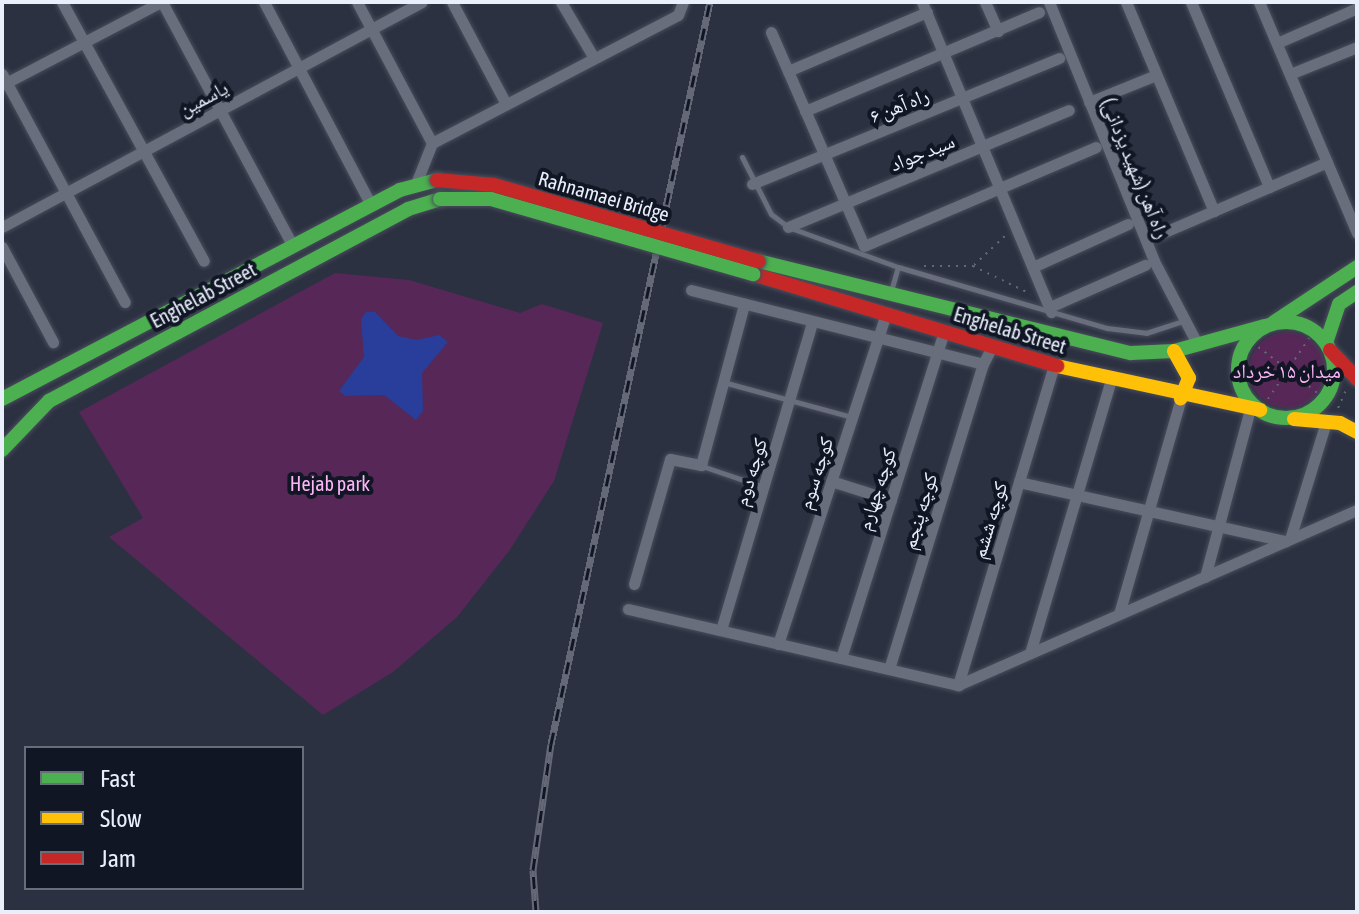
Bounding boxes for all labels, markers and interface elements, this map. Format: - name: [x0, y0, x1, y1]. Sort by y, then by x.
- street label: یاسمین: [174, 75, 232, 121]
- street label: راه آهن ۶: [866, 82, 932, 128]
- street label: راه آهن (شهید یزدانی): [1097, 94, 1175, 242]
- street label: سید جواد: [886, 128, 958, 176]
- street label: Rahnamaei Bridge: [536, 166, 672, 226]
- street label: Enghelab Street: [146, 257, 260, 333]
- street label: Enghelab Street: [951, 302, 1069, 358]
- park label: میدان ۱۵ خرداد: [1233, 358, 1341, 382]
- street label: کوچه سوم: [792, 434, 838, 512]
- street label: کوچه دوم: [728, 435, 772, 509]
- street label: کوچه چهارم: [851, 445, 901, 533]
- street label: کوچه پنجم: [896, 470, 942, 552]
- park label: Hejab park: [290, 471, 370, 495]
- street label: کوچه ششم: [966, 479, 1012, 561]
- legend: [24, 746, 304, 890]
- text: Fast: [100, 765, 136, 792]
- text: Slow: [100, 805, 142, 832]
- text: Jam: [100, 845, 136, 872]

